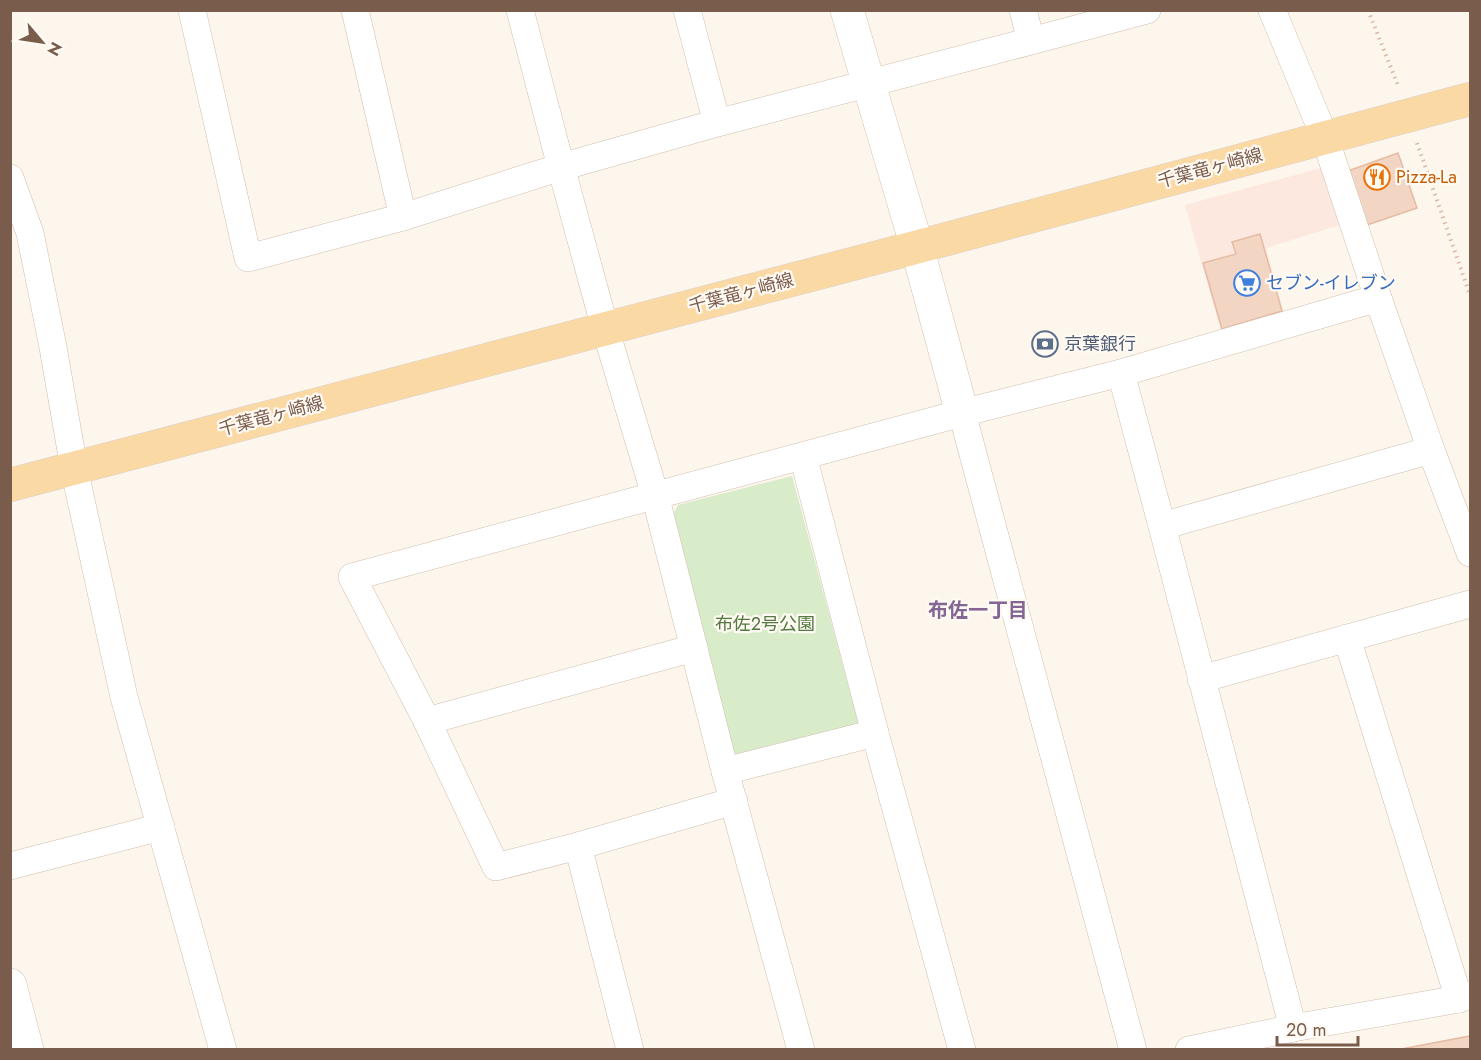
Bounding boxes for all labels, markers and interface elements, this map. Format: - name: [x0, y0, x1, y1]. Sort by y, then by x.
- north arrow: [12, 12, 72, 72]
- text: N: [42, 38, 68, 60]
- street label: 千葉竜ヶ崎線: [1154, 141, 1266, 195]
- restaurant icon: Pizza-La: [1362, 162, 1392, 192]
- place label: Pizza-La: [1396, 164, 1457, 190]
- street label: 千葉竜ヶ崎線: [685, 266, 797, 320]
- supermarket icon: セブン-イレブン: [1232, 268, 1262, 298]
- place label: セブン-イレブン: [1266, 270, 1396, 296]
- bank icon: 京葉銀行: [1030, 329, 1060, 359]
- place label: 京葉銀行: [1064, 331, 1136, 357]
- street label: 千葉竜ヶ崎線: [215, 389, 327, 443]
- district label: 布佐一丁目: [928, 596, 1028, 625]
- park label: 布佐2号公園: [715, 611, 815, 637]
- scale bar: [1277, 1009, 1358, 1047]
- text: 20 m: [1286, 1017, 1326, 1043]

